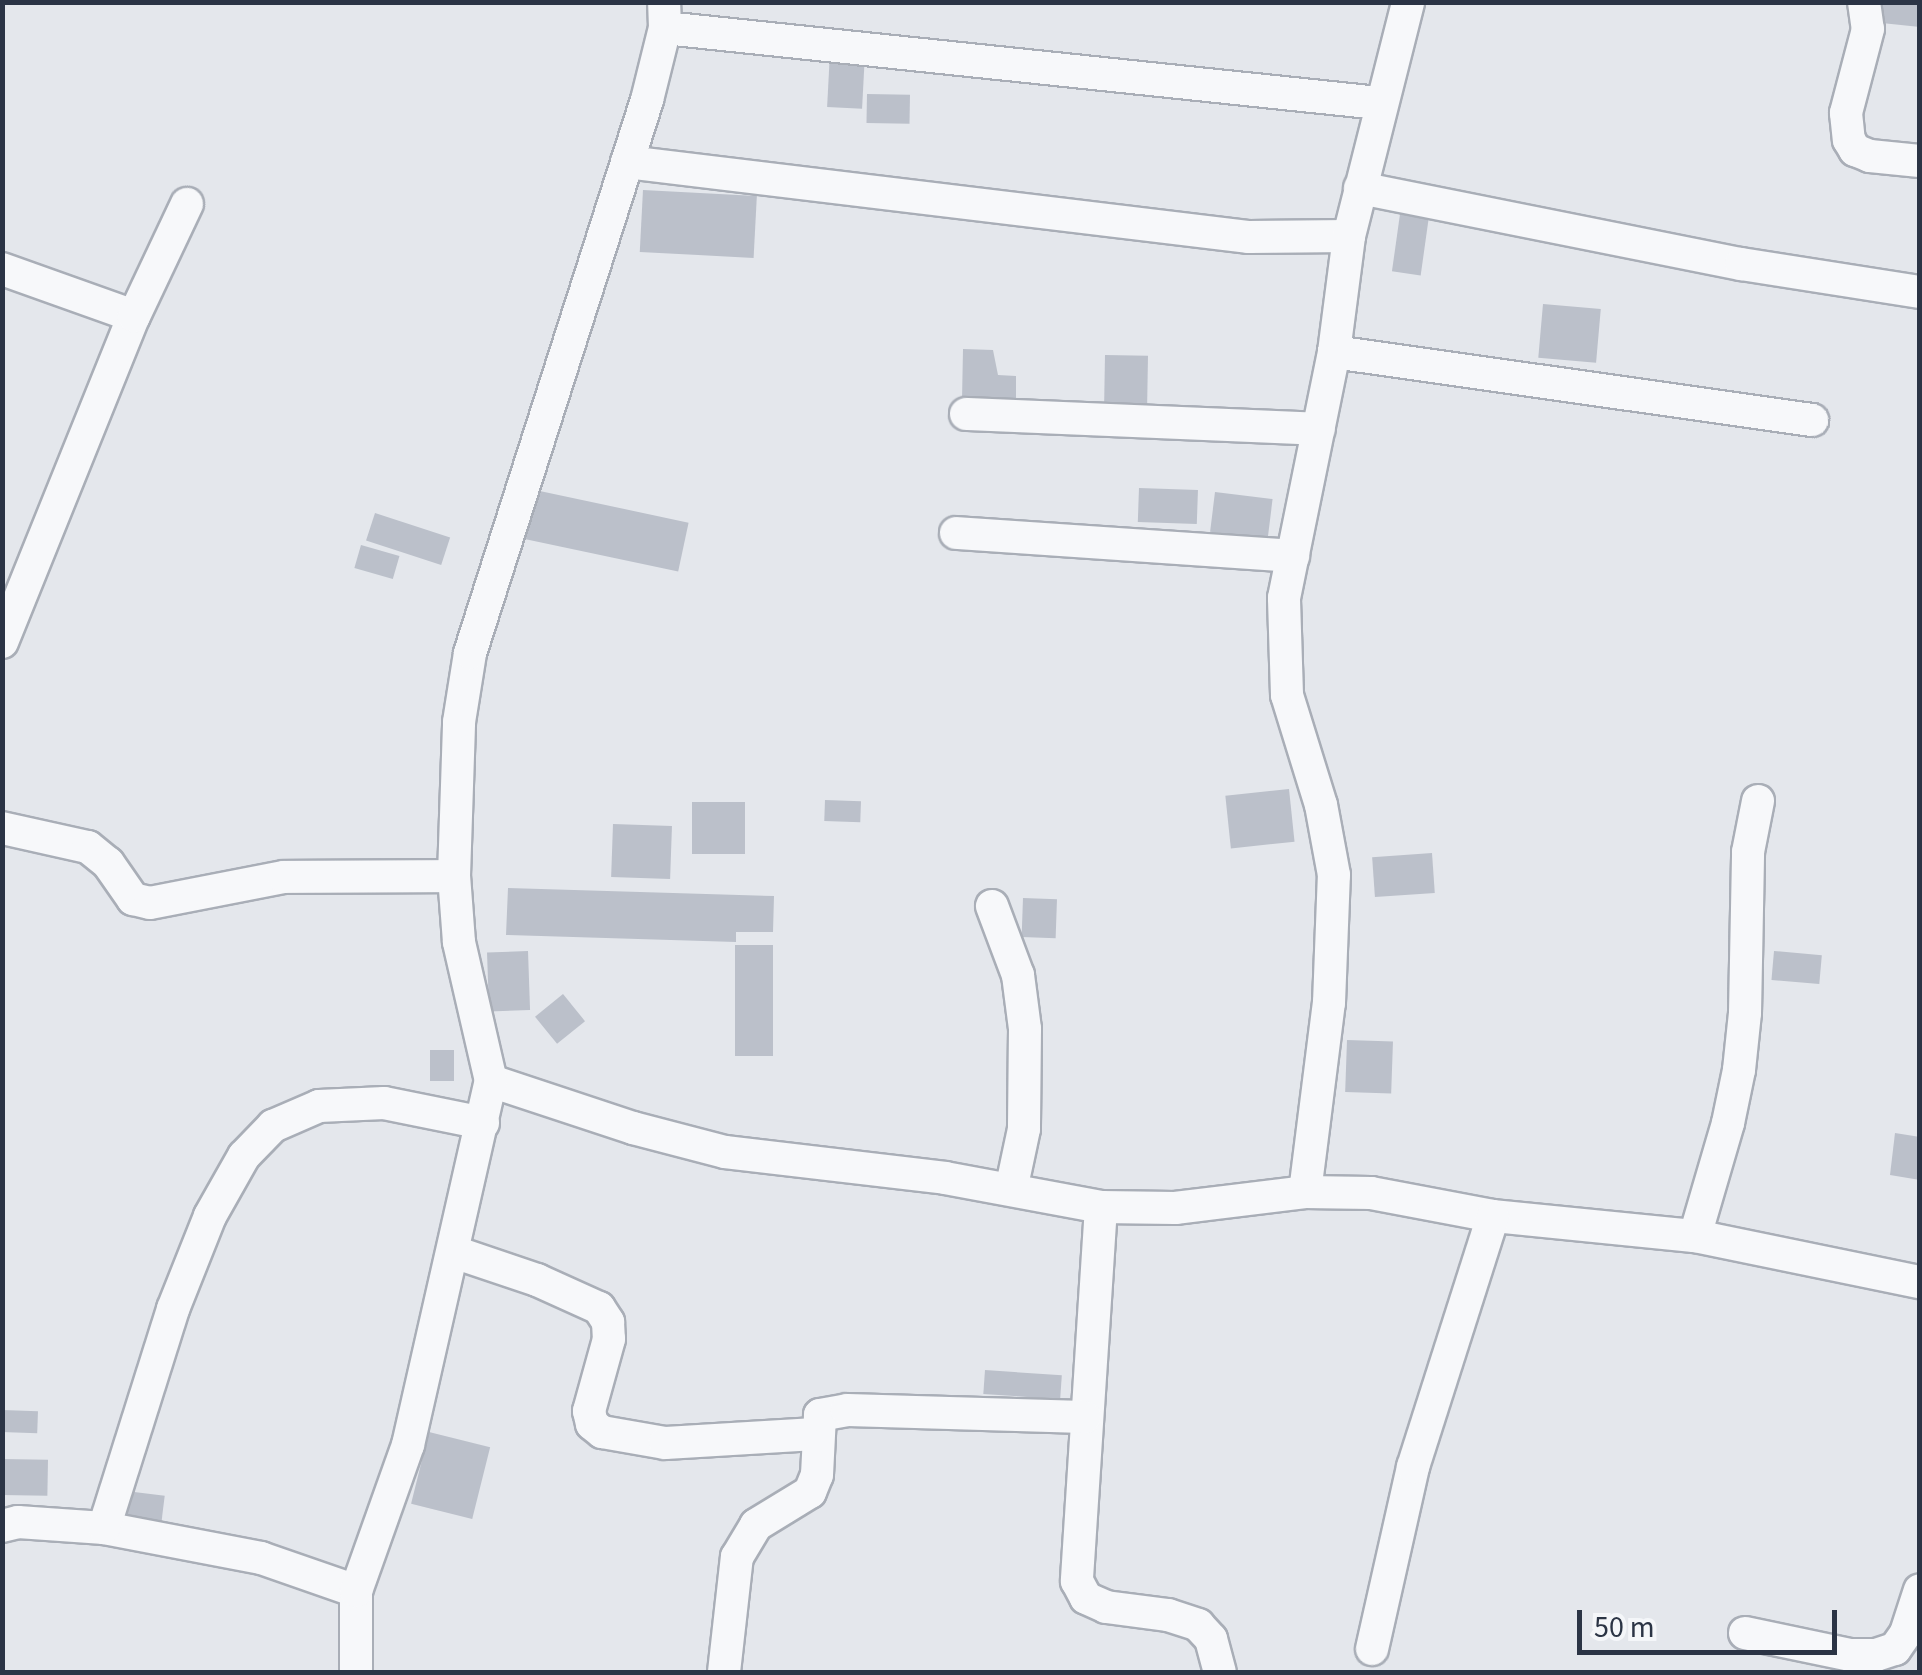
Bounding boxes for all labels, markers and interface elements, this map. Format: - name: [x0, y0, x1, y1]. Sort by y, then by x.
- scale bar: [1582, 1590, 1842, 1652]
- text: 50 m: [1594, 1606, 1655, 1649]

